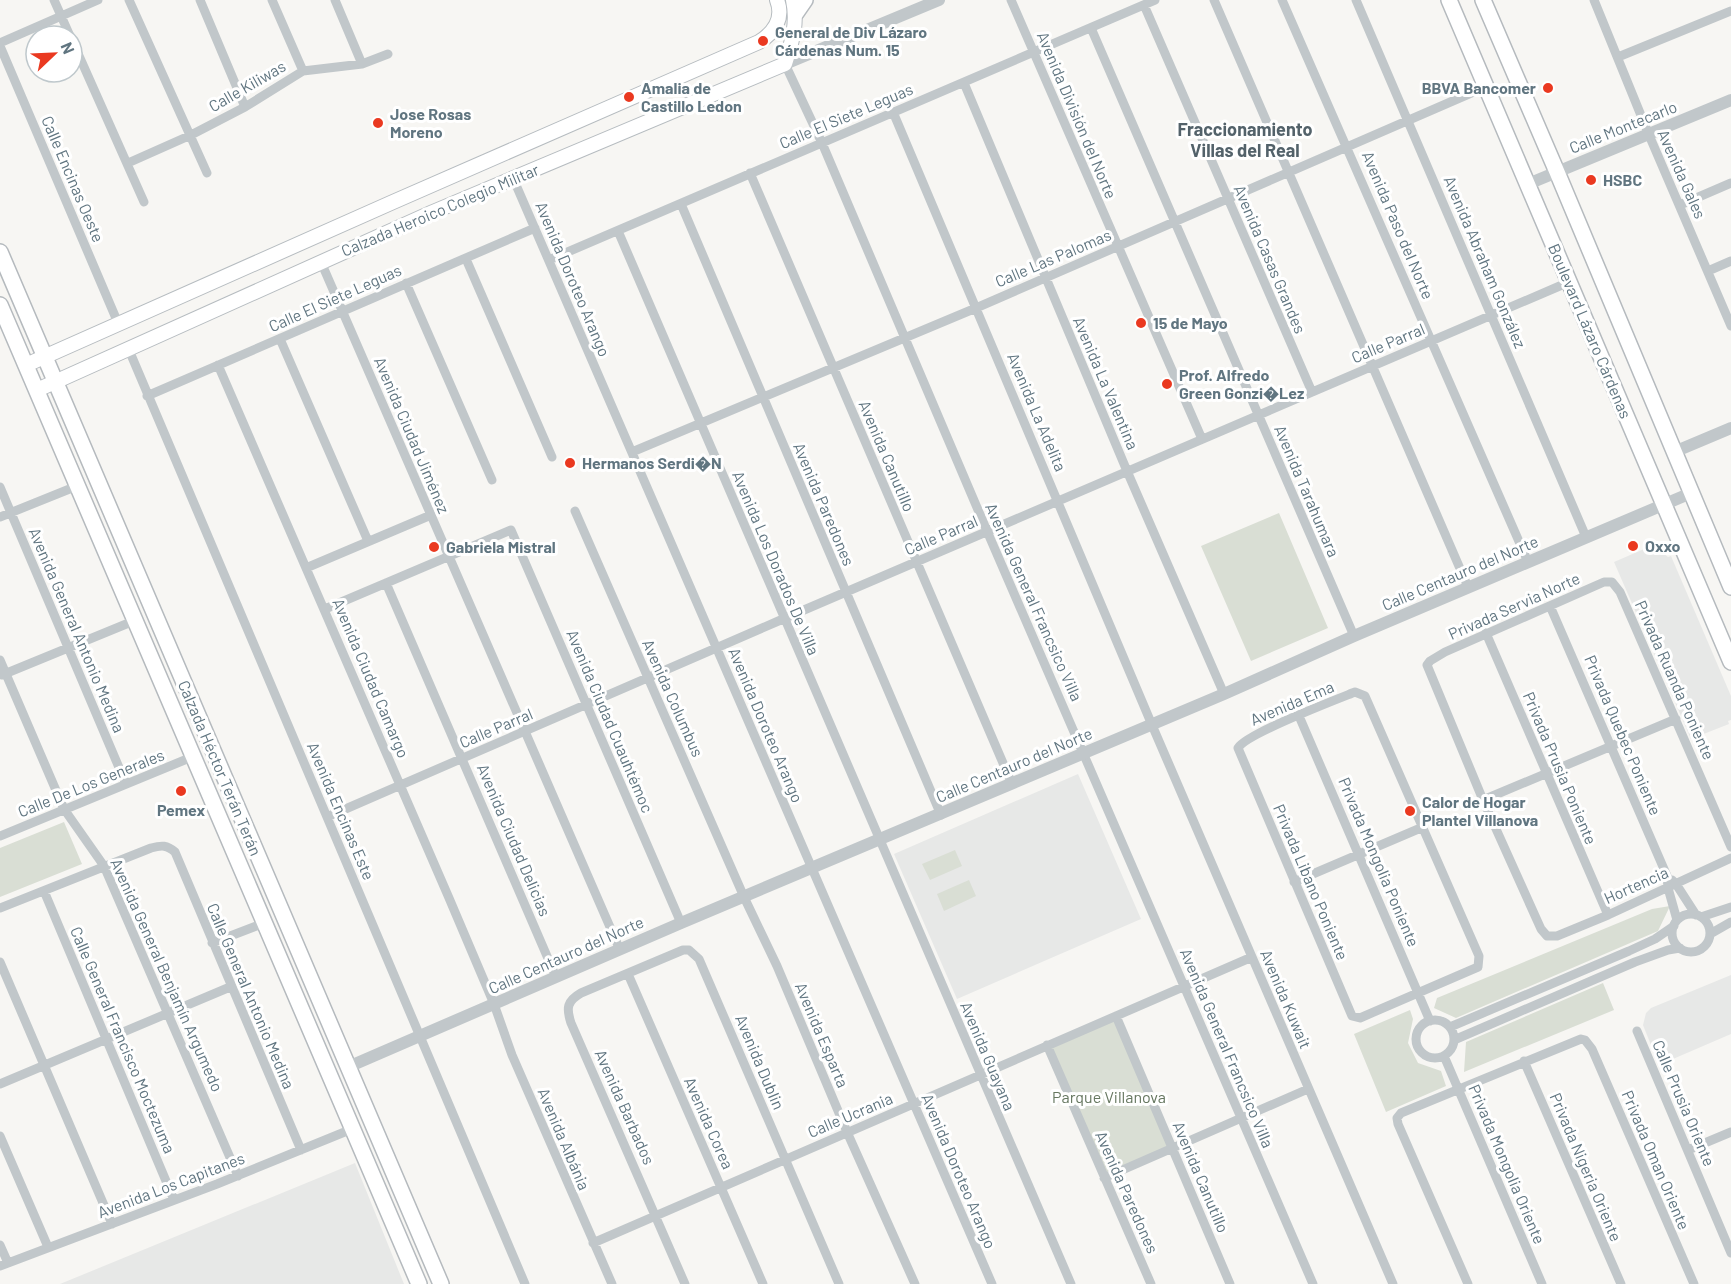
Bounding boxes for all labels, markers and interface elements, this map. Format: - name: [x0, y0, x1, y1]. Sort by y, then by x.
- place label: General de Div Lázaro Cárdenas Num. 15: [775, 22, 927, 59]
- north arrow: [24, 24, 84, 84]
- street label: Avenida División del Norte: [1034, 28, 1121, 201]
- marker: General de Div Lázaro Cárdenas Num. 15: [756, 34, 770, 48]
- text: N: [57, 39, 79, 57]
- street label: Calle Kiliwas: [205, 56, 289, 115]
- place label: Amalia de Castillo Ledon: [641, 78, 742, 115]
- place label: BBVA Bancomer: [1422, 78, 1536, 97]
- street label: Calle El Siete Leguas: [776, 79, 915, 152]
- marker: BBVA Bancomer: [1541, 81, 1555, 95]
- marker: Amalia de Castillo Ledon: [622, 90, 636, 104]
- street label: Calle Montecarlo: [1566, 96, 1679, 157]
- place label: Jose Rosas Moreno: [390, 104, 471, 141]
- street label: Calle Encinas Oeste: [38, 113, 109, 245]
- marker: Jose Rosas Moreno: [371, 116, 385, 130]
- district label: Fraccionamiento Villas del Real: [1177, 118, 1313, 161]
- street label: Avenida Gales: [1654, 126, 1711, 221]
- street label: Avenida Paso del Norte: [1359, 148, 1438, 302]
- street label: Calzada Heroico Colegio Militar: [338, 159, 542, 260]
- place label: HSBC: [1603, 170, 1642, 189]
- street label: Avenida Abraham González: [1441, 173, 1530, 351]
- marker: HSBC: [1584, 173, 1598, 187]
- street label: Avenida Casas Grandes: [1231, 182, 1310, 336]
- street label: Avenida Doroteo Arango: [532, 198, 615, 359]
- street label: Calle Las Palomas: [992, 225, 1114, 291]
- street label: Boulevard Lázaro Cárdenas: [1545, 241, 1636, 421]
- street label: Calle El Siete Leguas: [266, 260, 404, 335]
- street label: Avenida La Valentina: [1070, 313, 1143, 452]
- place label: 15 de Mayo: [1153, 313, 1228, 332]
- marker: 15 de Mayo: [1134, 316, 1148, 330]
- street label: Calle Parral: [1348, 319, 1427, 367]
- street label: Avenida La Adelita: [1004, 350, 1071, 474]
- street label: Avenida Ciudad Jiménez: [371, 354, 454, 516]
- place label: Prof. Alfredo Green Gonzi�Lez: [1179, 365, 1304, 402]
- marker: Prof. Alfredo Green Gonzi�Lez: [1160, 377, 1174, 391]
- street label: Avenida Canutillo: [855, 397, 919, 514]
- street label: Avenida Tarahumara: [1271, 422, 1344, 560]
- street label: Avenida Paredones: [790, 439, 859, 568]
- place label: Hermanos Serdi�N: [582, 453, 722, 472]
- marker: Hermanos Serdi�N: [563, 456, 577, 470]
- street label: Avenida Los Dorados De Villa: [729, 468, 824, 658]
- street label: Avenida General Francsico Villa: [982, 500, 1087, 704]
- street label: Calle Parral: [901, 511, 980, 559]
- street label: Avenida General Antonio Medina: [26, 524, 129, 735]
- street label: Calle Centauro del Norte: [1379, 531, 1541, 614]
- place label: Oxxo: [1645, 536, 1681, 555]
- place label: Gabriela Mistral: [446, 537, 556, 556]
- marker: Oxxo: [1626, 539, 1640, 553]
- marker: Gabriela Mistral: [427, 540, 441, 554]
- street label: Privada Servia Norte: [1445, 568, 1583, 643]
- street label: Avenida Ciudad Camargo: [329, 595, 414, 760]
- street label: Privada Ruanda Poniente: [1632, 597, 1719, 762]
- street label: Avenida Ciudad Cuauhtémoc: [563, 626, 658, 815]
- street label: Avenida Columbus: [639, 636, 708, 760]
- street label: Avenida Doroteo Arango: [725, 644, 808, 805]
- street label: Privada Quebec Poniente: [1581, 652, 1666, 818]
- street label: Avenida Ema: [1247, 676, 1336, 729]
- street label: Calzada Héctor Terán Terán: [175, 677, 266, 858]
- street label: Privada Prusia Poniente: [1520, 689, 1601, 847]
- street label: Calle Parral: [456, 704, 535, 752]
- street label: Calle Centauro del Norte: [933, 723, 1095, 806]
- street label: Avenida Encinas Este: [304, 739, 379, 882]
- street label: Calle De Los Generales: [15, 744, 167, 821]
- street label: Avenida Ciudad Delicias: [474, 761, 555, 919]
- street label: Privada Mongolia Poniente: [1335, 774, 1424, 949]
- marker: Pemex: [174, 784, 188, 798]
- place label: Calor de Hogar Plantel Villanova: [1422, 792, 1538, 829]
- place label: Pemex: [157, 800, 205, 819]
- street label: Privada Libano Poniente: [1270, 801, 1353, 963]
- marker: Calor de Hogar Plantel Villanova: [1403, 804, 1417, 818]
- street label: Avenida General Benjamín Argumedo: [107, 855, 228, 1094]
- street label: Hortencia: [1601, 862, 1671, 907]
- street label: Calle General Antonio Medina: [204, 900, 299, 1092]
- street label: Calle Centauro del Norte: [485, 912, 646, 997]
- street label: Calle General Francisco Moctezuma: [67, 924, 180, 1156]
- street label: Avenida General Francsico Villa: [1177, 945, 1278, 1150]
- street label: Avenida Kuwait: [1257, 946, 1316, 1051]
- street label: Avenida Esparta: [792, 979, 853, 1090]
- street label: Avenida Guayana: [957, 998, 1020, 1113]
- street label: Avenida Dublin: [732, 1011, 789, 1112]
- street label: Calle Prusia Oriente: [1649, 1037, 1720, 1169]
- street label: Avenida Barbados: [592, 1046, 659, 1167]
- street label: Avenida Corea: [681, 1074, 738, 1172]
- street label: Privada Mongolia Oriente: [1465, 1081, 1550, 1246]
- street label: Avenida Albánia: [534, 1085, 595, 1193]
- park label: Parque Villanova: [1052, 1087, 1166, 1106]
- street label: Privada Oman Oriente: [1619, 1087, 1694, 1232]
- street label: Calle Ucrania: [804, 1088, 895, 1141]
- street label: Avenida Doroteo Arango: [918, 1090, 1001, 1251]
- street label: Privada Nigeria Oriente: [1547, 1090, 1626, 1244]
- street label: Avenida Canutillo: [1169, 1118, 1233, 1235]
- street label: Avenida Paredones: [1092, 1128, 1163, 1256]
- street label: Avenida Los Capitanes: [95, 1148, 247, 1221]

